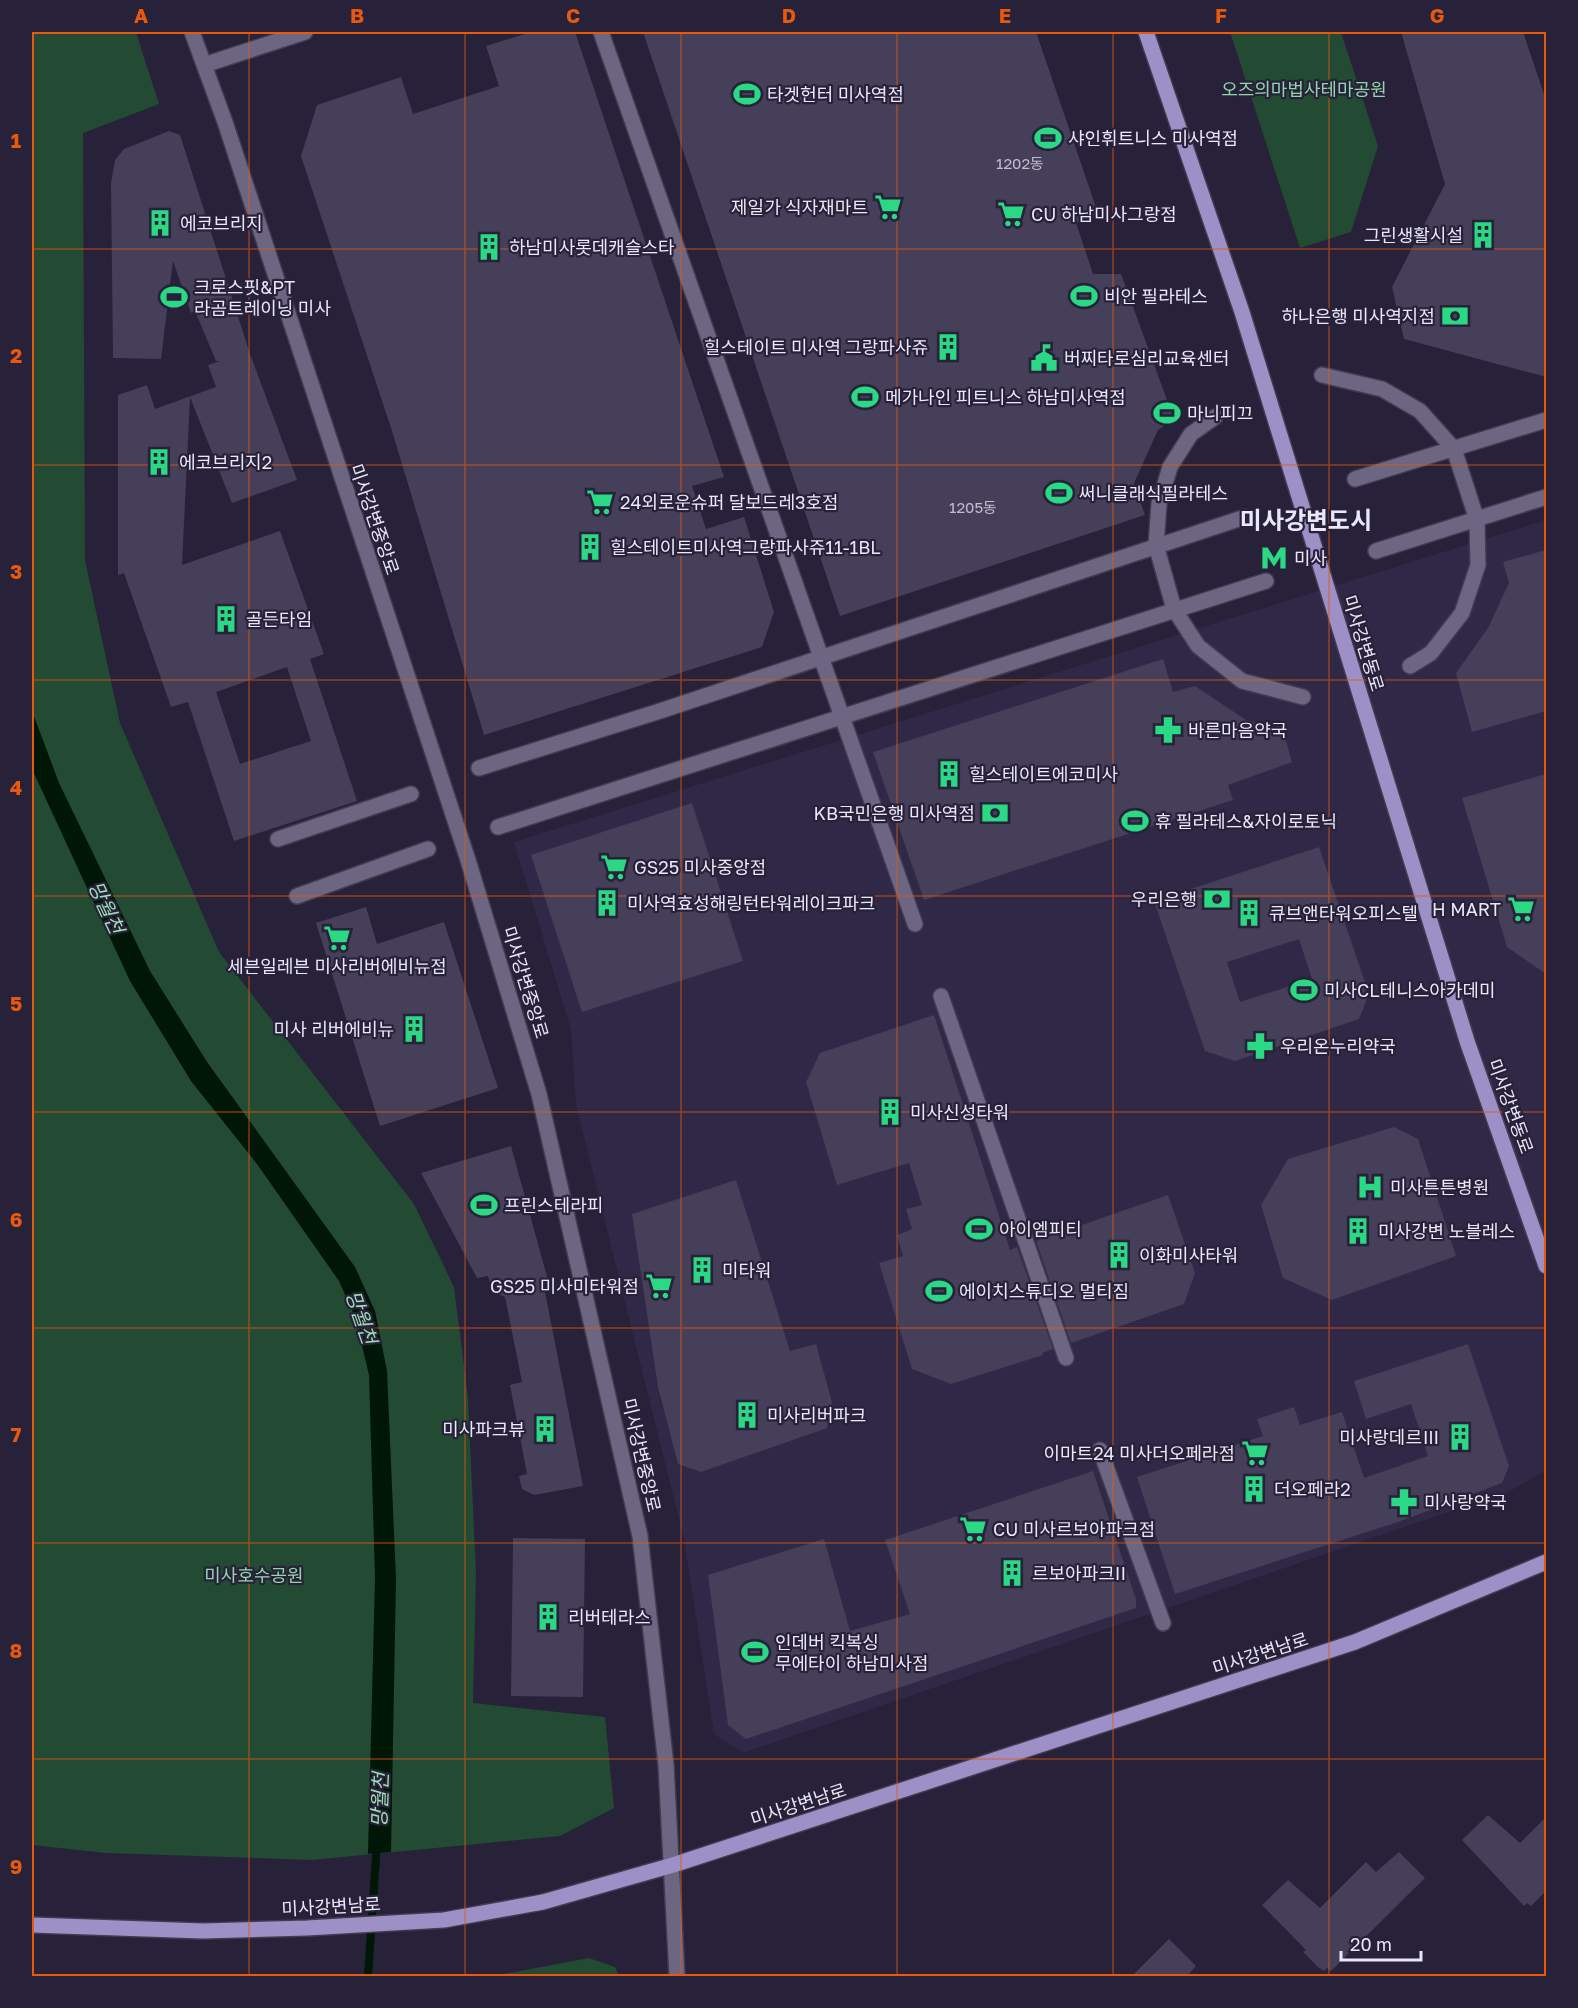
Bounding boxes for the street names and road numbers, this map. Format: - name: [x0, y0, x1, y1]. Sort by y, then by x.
- street label: 미사강변중앙로: [346, 461, 404, 577]
- street label: 미사강변동로: [1339, 592, 1389, 694]
- street label: 미사강변중앙로: [499, 923, 553, 1041]
- street label: 미사강변동로: [1484, 1056, 1538, 1156]
- street label: 미사강변중앙로: [618, 1396, 666, 1514]
- street label: 미사강변남로: [1209, 1627, 1311, 1679]
- street label: 미사강변남로: [747, 1778, 849, 1830]
- street label: 미사강변남로: [281, 1892, 381, 1920]

